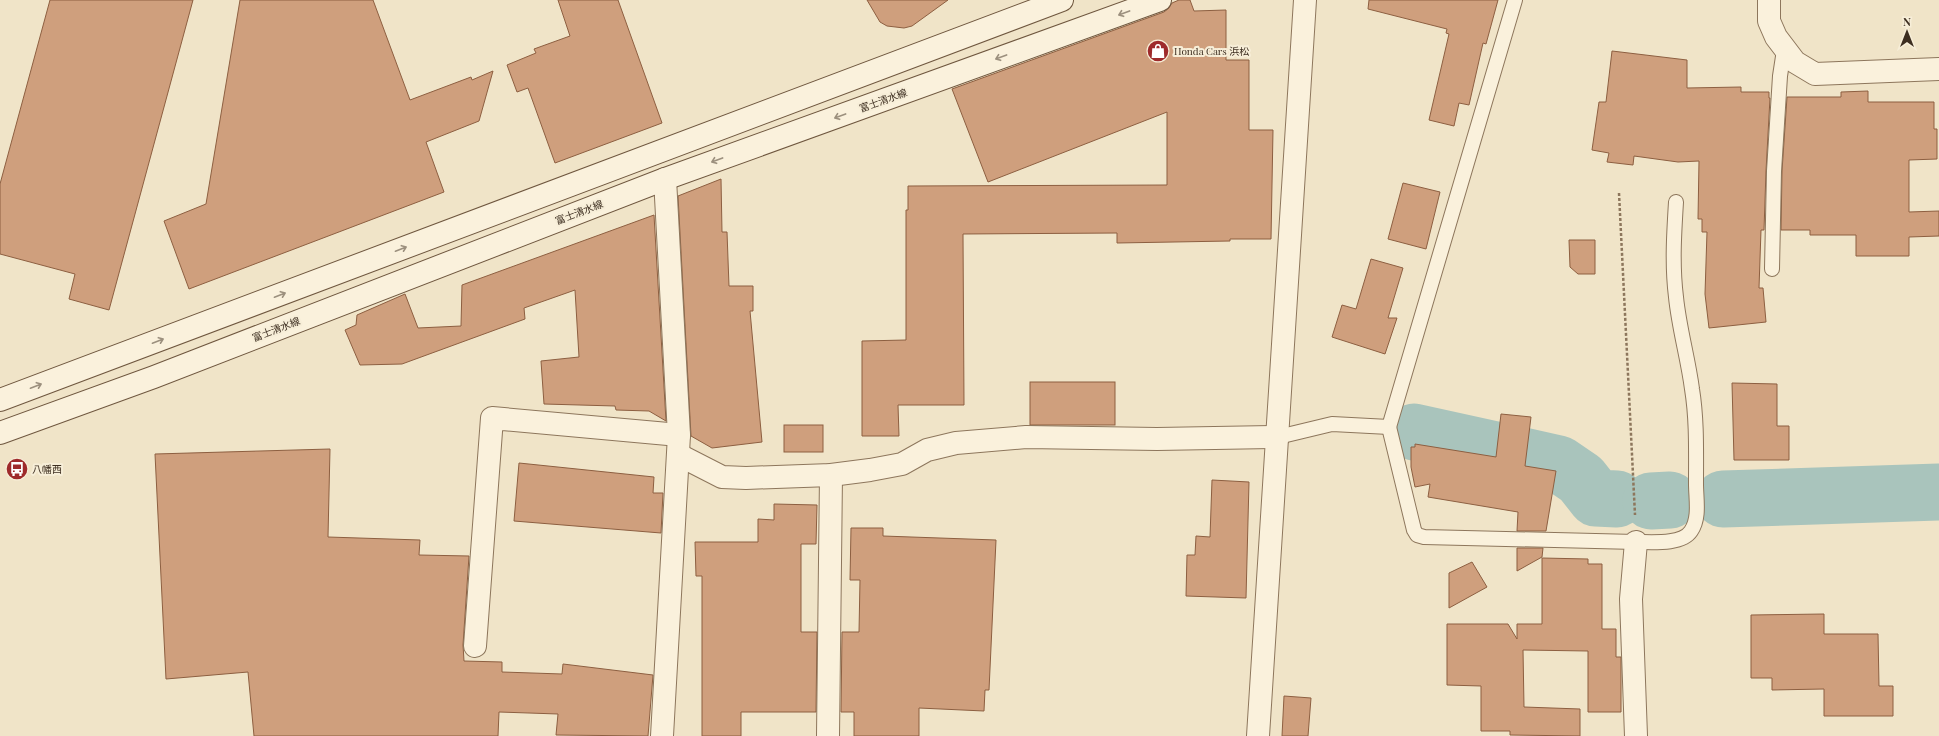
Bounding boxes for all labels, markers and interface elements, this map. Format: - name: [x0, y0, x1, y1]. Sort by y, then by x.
- one-way arrow: [1118, 10, 1130, 18]
- north arrow: [1887, 12, 1927, 52]
- text: N: [1903, 14, 1911, 29]
- shop icon: Honda Cars 浜松: [1145, 38, 1171, 64]
- place label: Honda Cars 浜松: [1174, 44, 1249, 58]
- one-way arrow: [996, 54, 1008, 62]
- street label: 富士清水線: [857, 85, 909, 115]
- one-way arrow: [833, 113, 846, 120]
- one-way arrow: [711, 157, 724, 164]
- street label: 富士清水線: [553, 197, 605, 227]
- one-way arrow: [395, 244, 407, 252]
- one-way arrow: [273, 290, 285, 298]
- street label: 富士清水線: [250, 314, 302, 344]
- one-way arrow: [152, 336, 164, 344]
- one-way arrow: [30, 382, 42, 390]
- bus stop icon: 八幡西: [4, 456, 30, 482]
- place label: 八幡西: [32, 462, 62, 476]

